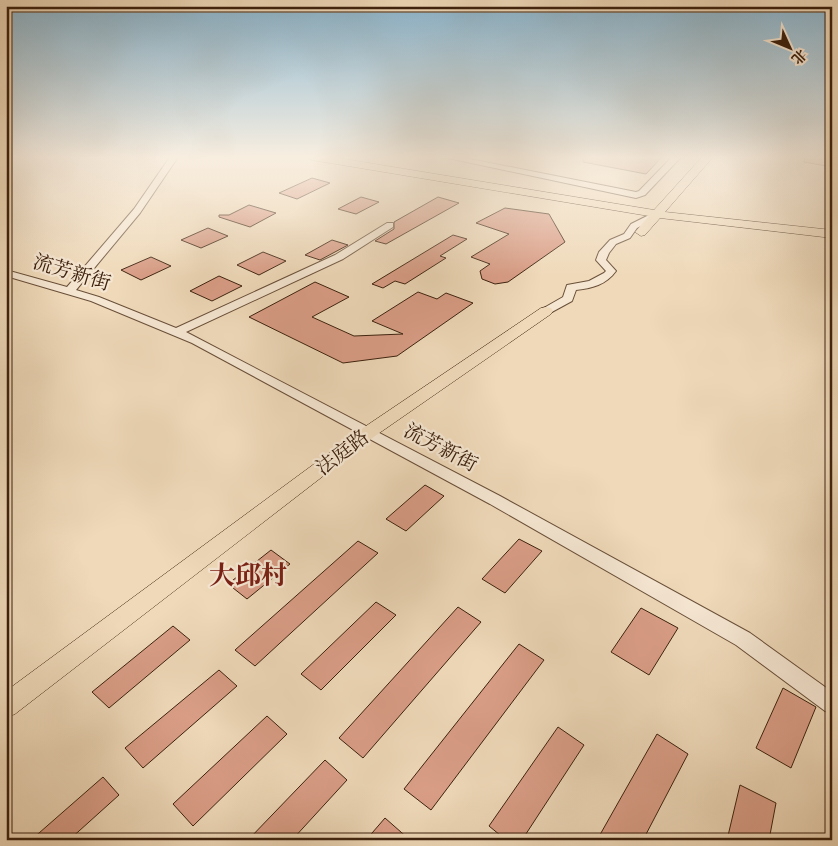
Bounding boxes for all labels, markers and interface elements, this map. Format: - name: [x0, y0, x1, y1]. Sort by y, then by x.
- north arrow: [766, 22, 816, 72]
- text: 北: [787, 44, 810, 68]
- street label: 流芳新街: [29, 249, 114, 299]
- street label: 流芳新街: [398, 418, 482, 480]
- street label: 法庭路: [311, 424, 376, 483]
- district label: 大邱村: [209, 559, 287, 595]

